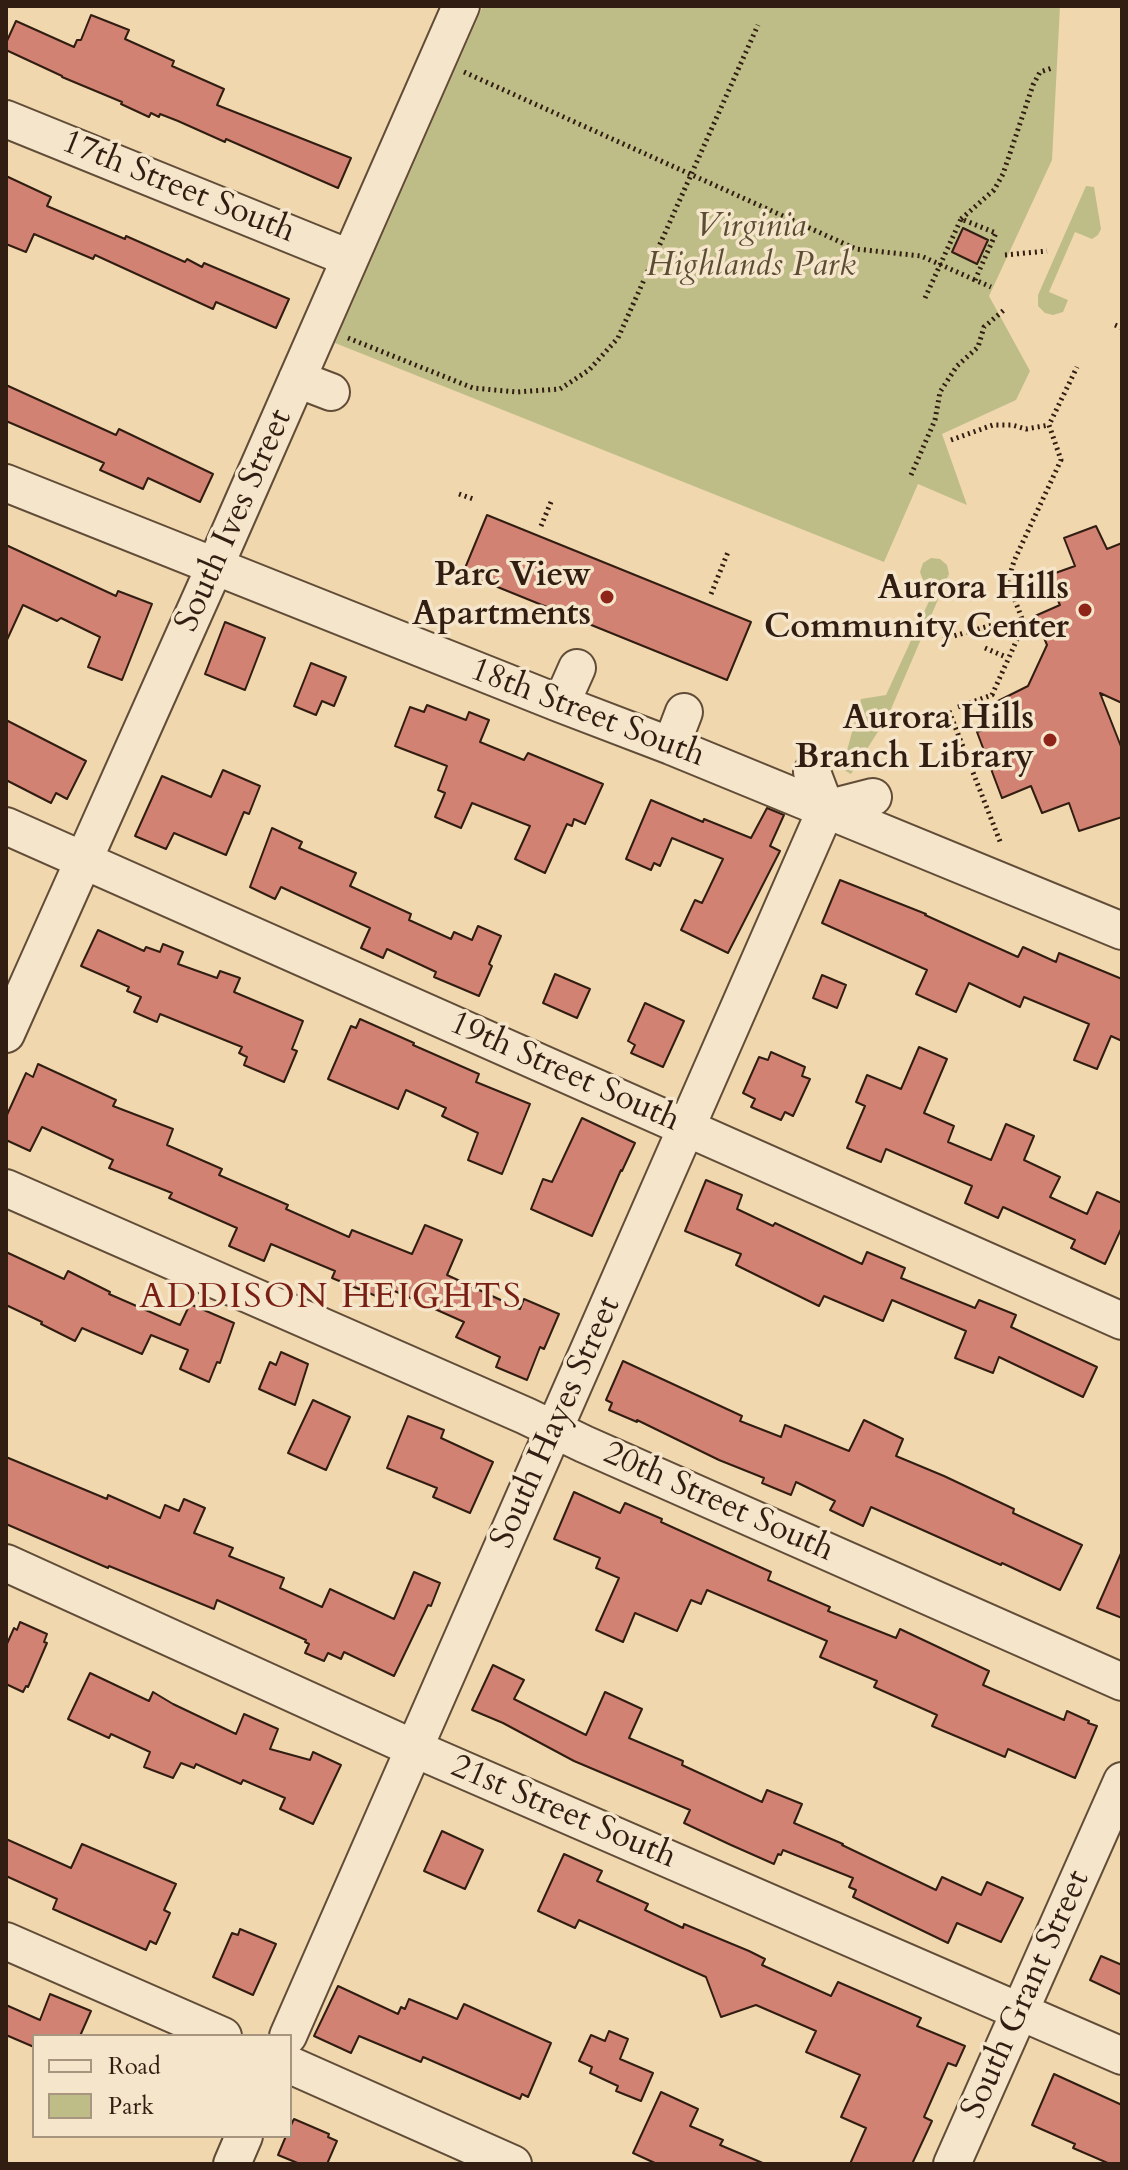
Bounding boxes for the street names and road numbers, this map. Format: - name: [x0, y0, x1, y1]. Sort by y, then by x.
- street label: 17th Street South: [55, 123, 301, 253]
- street label: South Ives Street: [168, 403, 302, 639]
- street label: 18th Street South: [464, 651, 710, 777]
- street label: 19th Street South: [443, 1004, 685, 1142]
- street label: South Hayes Street: [483, 1291, 631, 1555]
- street label: 20th Street South: [597, 1434, 839, 1572]
- street label: 21st Street South: [444, 1747, 682, 1879]
- street label: South Grant Street: [954, 1864, 1100, 2126]

